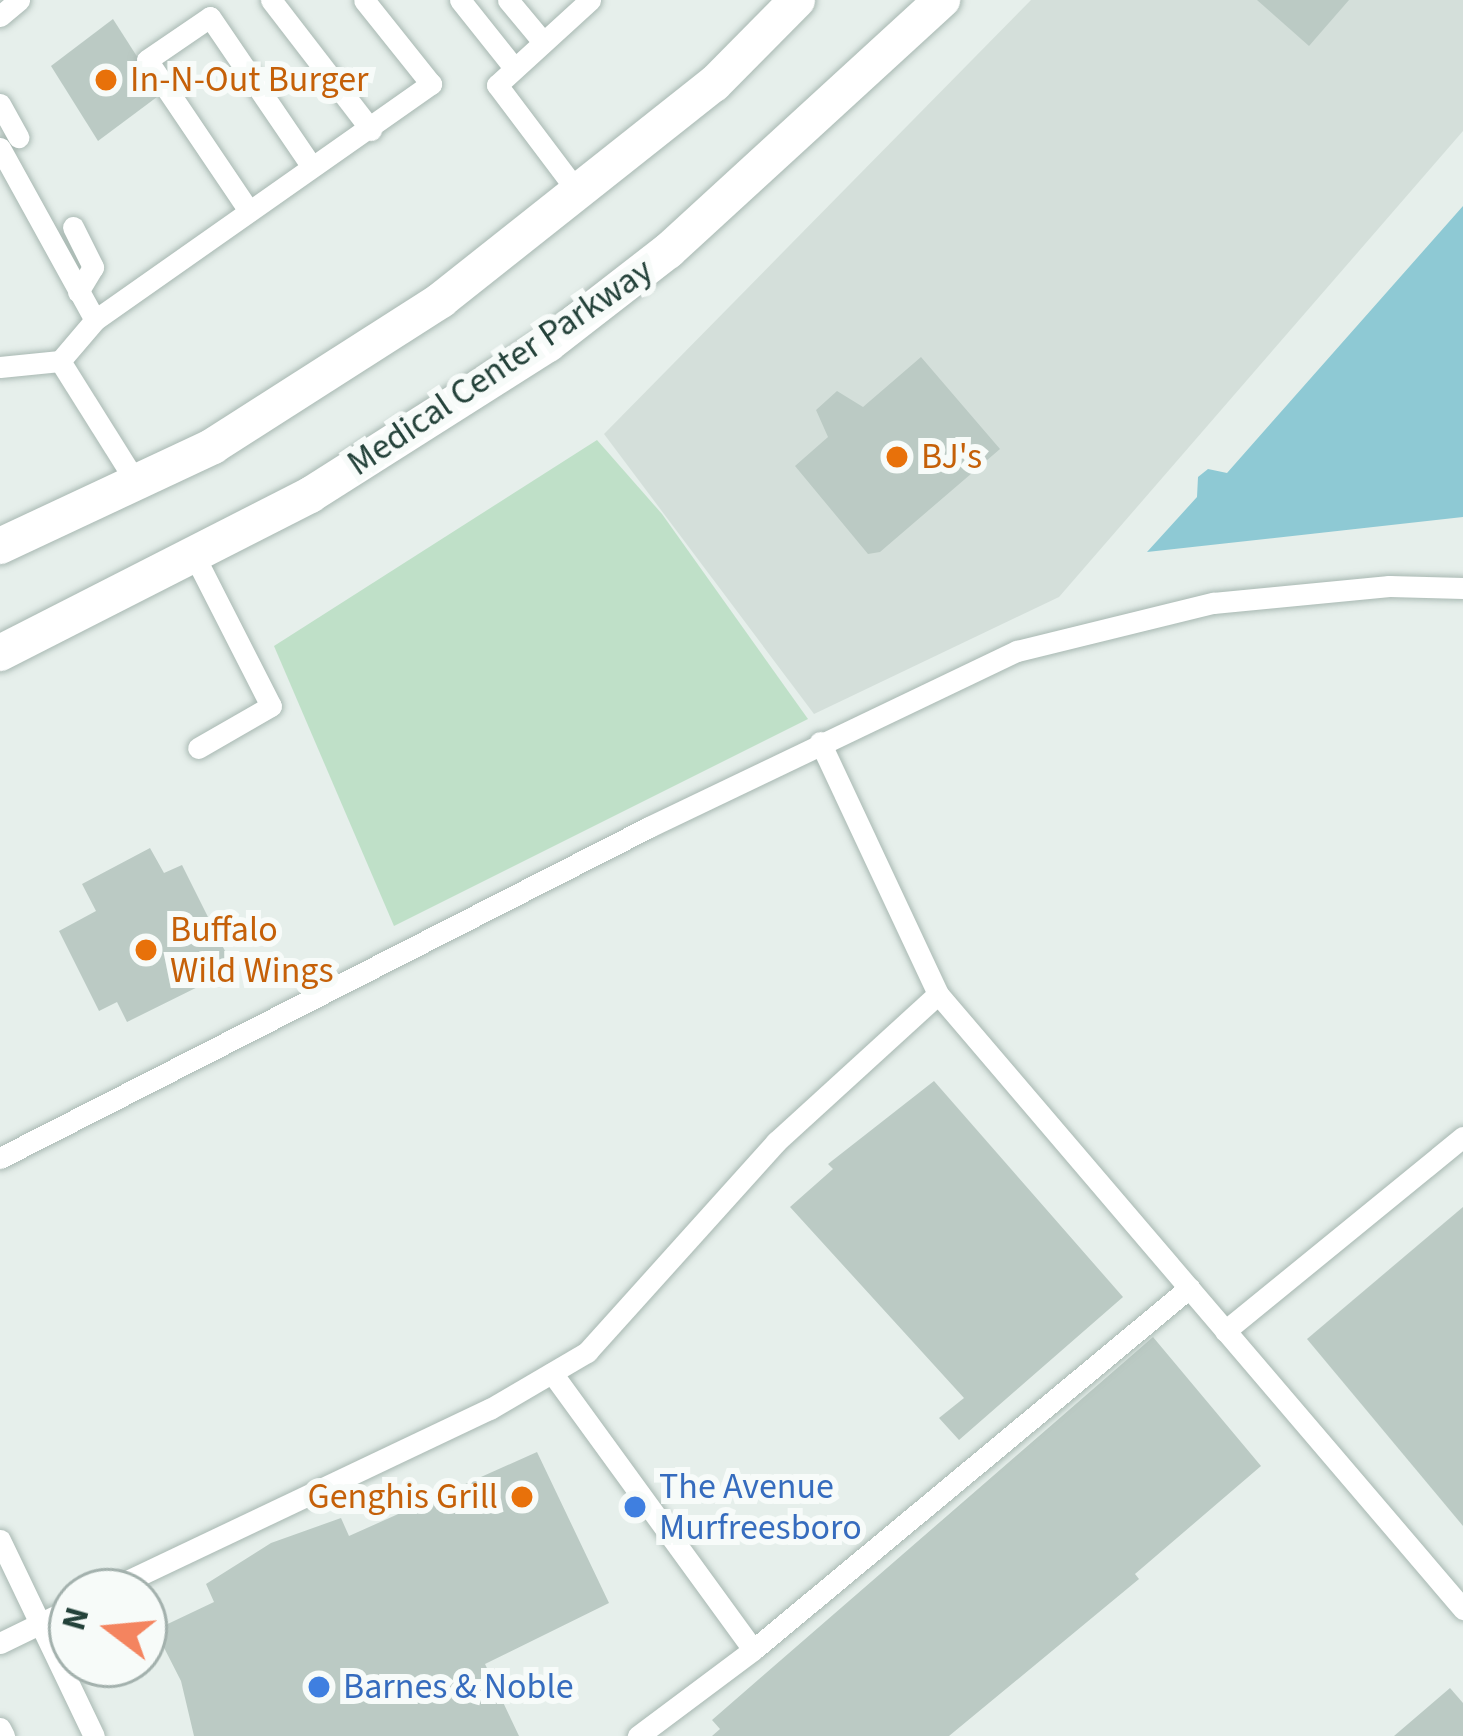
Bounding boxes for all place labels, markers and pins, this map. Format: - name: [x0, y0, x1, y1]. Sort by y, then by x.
- place label: In-N-Out Burger: [130, 58, 369, 102]
- marker: In-N-Out Burger: [93, 67, 119, 93]
- place label: BJ's: [921, 435, 982, 479]
- marker: BJ's: [884, 444, 910, 470]
- place label: Buffalo Wild Wings: [170, 907, 334, 992]
- marker: Buffalo Wild Wings: [133, 937, 159, 963]
- place label: The Avenue Murfreesboro: [659, 1464, 862, 1549]
- place label: Genghis Grill: [307, 1475, 498, 1519]
- marker: Genghis Grill: [509, 1484, 535, 1510]
- marker: The Avenue Murfreesboro: [622, 1494, 648, 1520]
- place label: Barnes & Noble: [343, 1665, 574, 1709]
- marker: Barnes & Noble: [306, 1674, 332, 1700]

